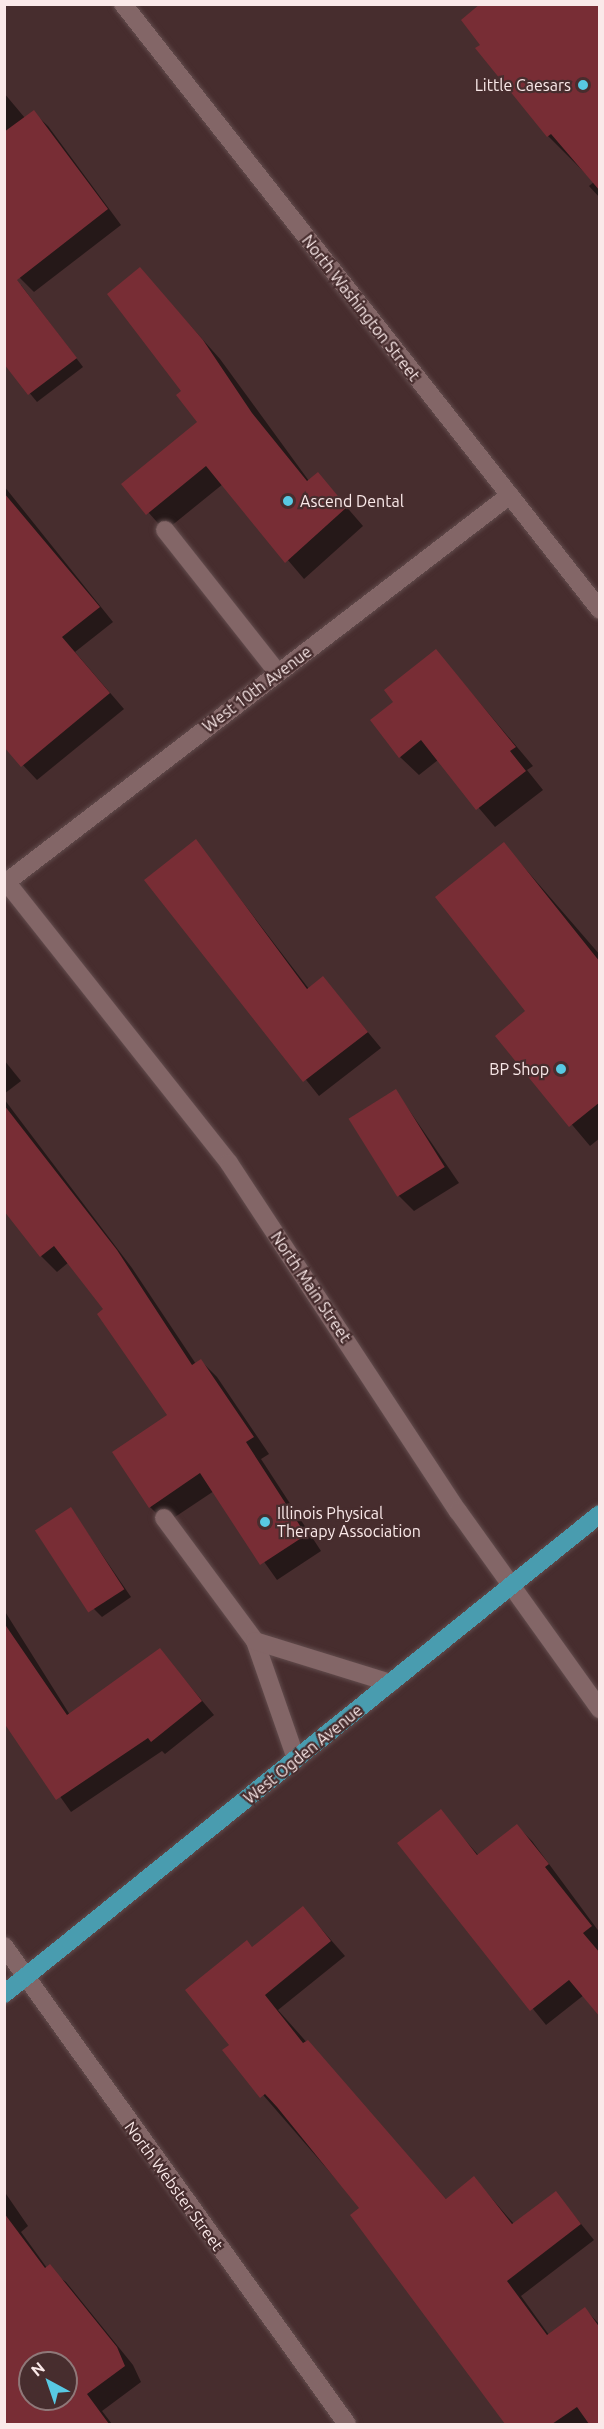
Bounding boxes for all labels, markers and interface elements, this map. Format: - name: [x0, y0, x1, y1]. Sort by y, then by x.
- place label: Little Caesars: [475, 75, 571, 95]
- marker: Little Caesars: [576, 78, 590, 92]
- street label: North Washington Street: [298, 231, 424, 385]
- place label: Ascend Dental: [300, 491, 404, 511]
- marker: Ascend Dental: [281, 494, 295, 508]
- street label: West 10th Avenue: [199, 642, 315, 736]
- place label: BP Shop: [489, 1059, 549, 1079]
- marker: BP Shop: [554, 1062, 568, 1076]
- street label: North Main Street: [267, 1228, 355, 1346]
- place label: Illinois Physical Therapy Association: [277, 1503, 421, 1541]
- marker: Illinois Physical Therapy Association: [258, 1515, 272, 1529]
- street label: West Ogden Avenue: [240, 1700, 366, 1808]
- street label: North Webster Street: [121, 2118, 227, 2254]
- north arrow: [18, 2351, 78, 2411]
- text: N: [27, 2358, 48, 2379]

